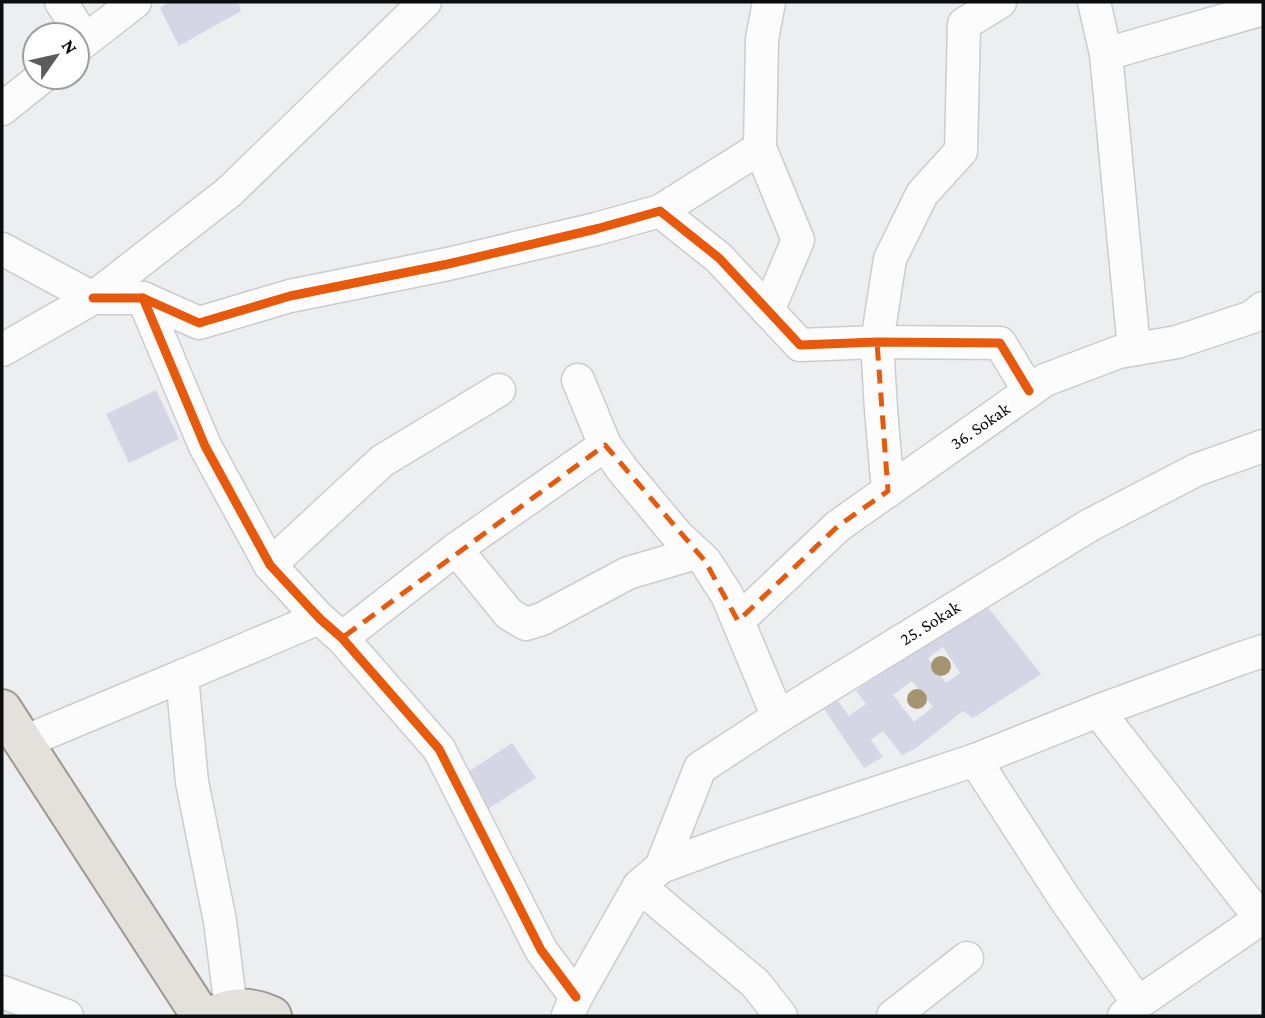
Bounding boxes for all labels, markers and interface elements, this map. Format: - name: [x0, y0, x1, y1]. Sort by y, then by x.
- north arrow: [21, 21, 91, 91]
- text: N: [57, 36, 82, 58]
- street label: 36. Sokak: [947, 398, 1014, 454]
- street label: 25. Sokak: [896, 597, 964, 649]

